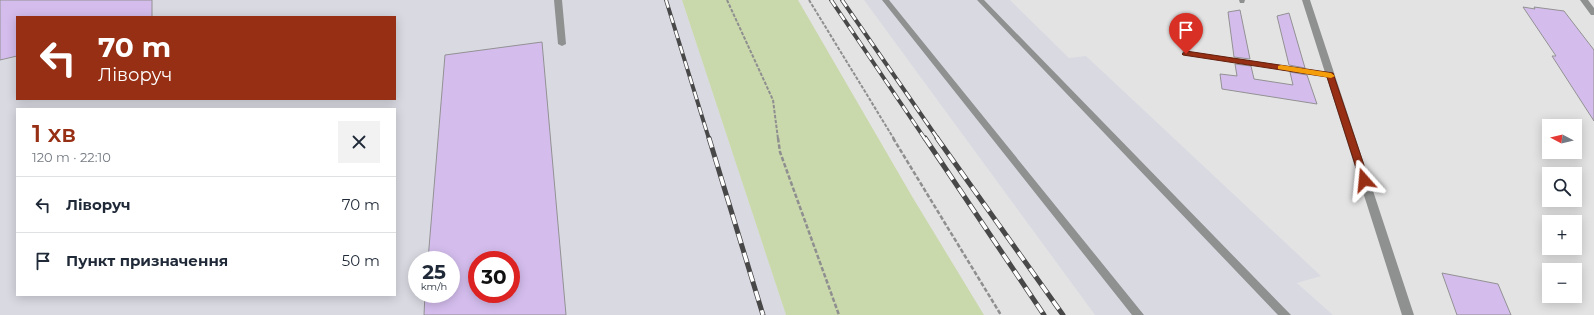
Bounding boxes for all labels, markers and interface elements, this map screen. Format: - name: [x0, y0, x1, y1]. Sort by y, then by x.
- pin: [1169, 13, 1203, 54]
- icon: arrive: [1175, 19, 1197, 41]
- text: 70 m: [98, 30, 171, 64]
- icon: left: [32, 32, 84, 84]
- text: Ліворуч: [98, 64, 172, 86]
- text: 1 хв: [32, 119, 76, 148]
- north arrow: [1542, 119, 1582, 159]
- map controls: [1542, 119, 1582, 303]
- button: close: [338, 121, 380, 163]
- text: 120 m · 22:10: [32, 149, 111, 165]
- position arrow: [1343, 159, 1385, 201]
- button: search: [1542, 167, 1582, 207]
- icon: left: [32, 194, 54, 216]
- text: Ліворуч: [66, 195, 131, 214]
- text: 70 m: [342, 195, 380, 214]
- button: +: [1542, 215, 1582, 255]
- icon: arrive: [32, 250, 54, 272]
- text: Пункт призначення: [66, 251, 228, 270]
- text: 50 m: [342, 251, 380, 270]
- speed limit sign: 30: [468, 251, 520, 303]
- text: 25: [422, 260, 446, 284]
- button: −: [1542, 263, 1582, 303]
- text: km/h: [421, 280, 447, 293]

